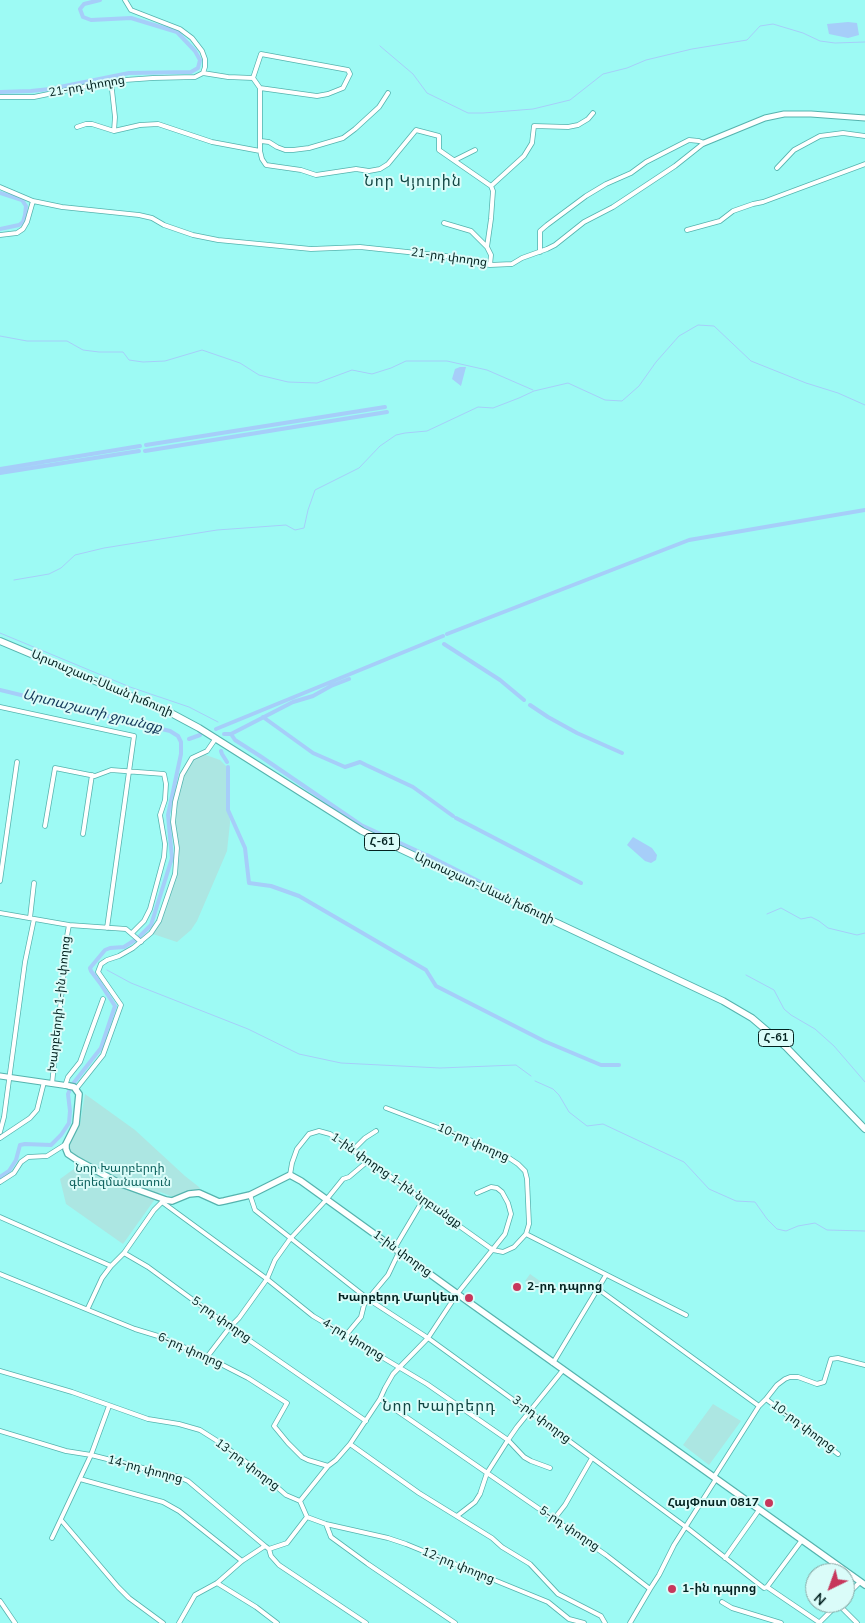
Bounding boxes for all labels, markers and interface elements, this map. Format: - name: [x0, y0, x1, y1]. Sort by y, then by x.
- street label: 21-րդ փողոց: [48, 73, 126, 101]
- district label: Նոր Կյուրին: [363, 173, 463, 191]
- street label: 21-րդ փողոց: [410, 246, 488, 270]
- street label: Արտաշատ-Սևան խճուղի: [29, 648, 175, 720]
- water label: Արտաշատի ջրանցք: [21, 687, 163, 737]
- road number: Հ-61: [364, 834, 400, 850]
- street label: Արտաշատ-Սևան խճուղի: [412, 850, 556, 928]
- street label: Խարբերդի 1-ին փողոց: [46, 935, 74, 1073]
- road number: Հ-61: [758, 1030, 794, 1046]
- street label: 10-րդ փողոց: [435, 1121, 511, 1165]
- street label: 1-ին փողոց 1-ին նրբանցք: [328, 1130, 464, 1232]
- park label: Նոր Խարբերդի գերեզմանատուն: [69, 1162, 171, 1190]
- street label: 1-ին փողոց: [370, 1228, 434, 1280]
- place label: 2-րդ դպրոց: [527, 1280, 602, 1294]
- marker: 2-րդ դպրոց: [511, 1281, 523, 1293]
- place label: Խարբերդ Մարկետ: [338, 1291, 459, 1305]
- marker: Խարբերդ Մարկետ: [463, 1292, 475, 1304]
- street label: 5-րդ փողոց: [188, 1294, 254, 1346]
- street label: 4-րդ փողոց: [319, 1316, 387, 1364]
- street label: 6-րդ փողոց: [155, 1330, 225, 1372]
- street label: 3-րդ փողոց: [509, 1393, 573, 1447]
- district label: Նոր Խարբերդ: [381, 1398, 497, 1416]
- street label: 10-րդ փողոց: [768, 1398, 838, 1456]
- street label: 13-րդ փողոց: [212, 1436, 282, 1494]
- street label: 14-րդ փողոց: [106, 1453, 184, 1487]
- place label: ՀայՓոստ 0817: [668, 1496, 759, 1510]
- marker: ՀայՓոստ 0817: [763, 1497, 775, 1509]
- street label: 5-րդ փողոց: [536, 1504, 602, 1554]
- street label: 12-րդ փողոց: [420, 1545, 496, 1587]
- north arrow: [805, 1563, 855, 1613]
- place label: 1-ին դպրոց: [682, 1582, 756, 1596]
- marker: 1-ին դպրոց: [666, 1583, 678, 1595]
- text: N: [810, 1588, 831, 1609]

